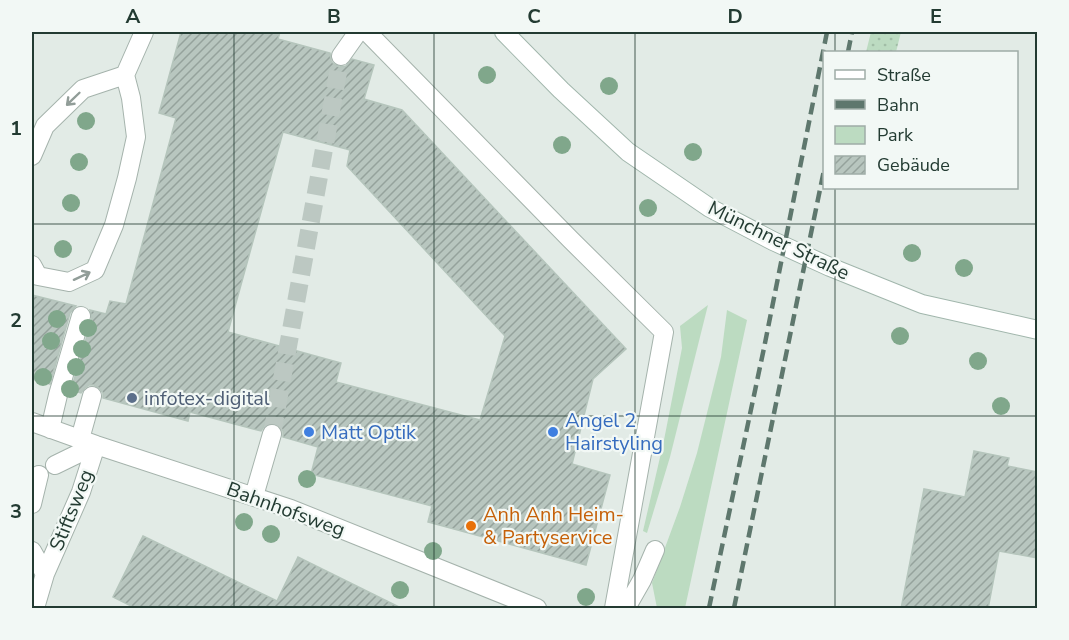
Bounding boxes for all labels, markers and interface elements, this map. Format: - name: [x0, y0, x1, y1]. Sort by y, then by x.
- text: A: [126, 3, 141, 30]
- text: B: [327, 3, 341, 30]
- text: C: [527, 3, 541, 30]
- text: D: [727, 3, 743, 30]
- text: E: [930, 3, 942, 30]
- legend: [823, 51, 1018, 189]
- text: Straße: [877, 63, 931, 87]
- one-way arrow: [66, 92, 81, 106]
- text: Bahn: [877, 93, 919, 117]
- text: 1: [10, 115, 22, 142]
- text: Park: [877, 123, 914, 147]
- text: Gebäude: [877, 153, 950, 177]
- street label: Münchner Straße: [703, 194, 854, 286]
- one-way arrow: [73, 270, 91, 282]
- text: 2: [10, 307, 22, 334]
- place label: infotex-digital: [144, 385, 270, 412]
- marker: infotex-digital: [125, 391, 139, 405]
- place label: Angel 2 Hairstyling: [565, 407, 663, 457]
- place label: Matt Optik: [321, 419, 417, 446]
- marker: Matt Optik: [302, 425, 316, 439]
- marker: Angel 2 Hairstyling: [546, 425, 560, 439]
- street label: Stiftsweg: [43, 465, 100, 555]
- street label: Bahnhofsweg: [223, 476, 349, 543]
- text: 3: [10, 498, 22, 525]
- place label: Anh Anh Heim- & Partyservice: [483, 501, 624, 551]
- marker: Anh Anh Heim- & Partyservice: [464, 519, 478, 533]

